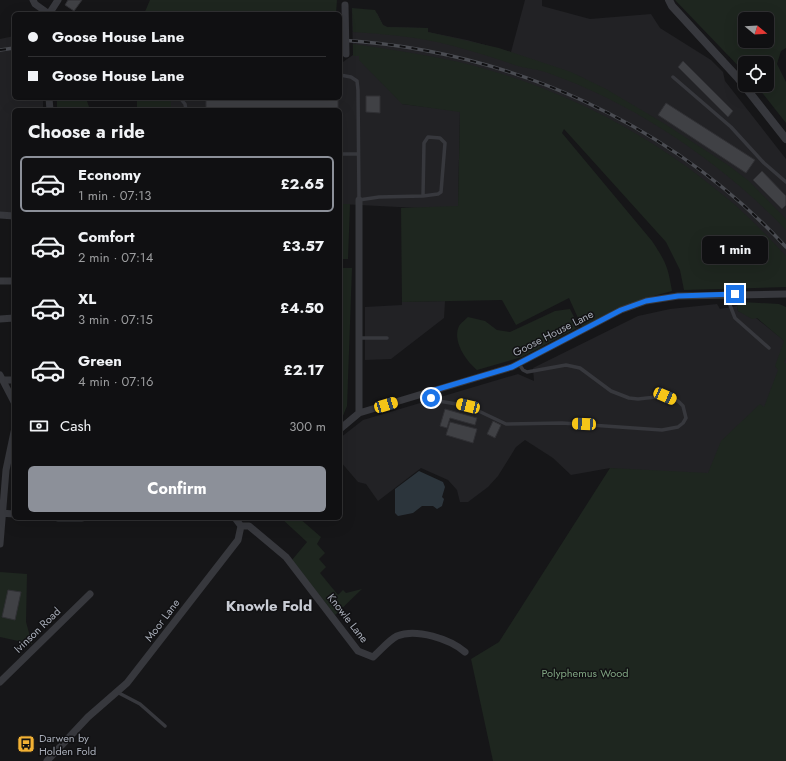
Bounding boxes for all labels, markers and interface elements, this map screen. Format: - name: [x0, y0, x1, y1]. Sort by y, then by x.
- north arrow: [738, 12, 774, 48]
- map controls: [738, 12, 774, 92]
- text: Goose House Lane: [52, 26, 184, 48]
- button: locate: [738, 56, 774, 92]
- text: Goose House Lane: [52, 65, 184, 87]
- text: Choose a ride: [28, 119, 145, 145]
- text: Economy: [78, 164, 141, 186]
- icon: car: [30, 166, 66, 202]
- text: £2.65: [280, 173, 324, 195]
- text: 1 min · 07:13: [78, 186, 151, 205]
- text: Comfort: [78, 226, 135, 248]
- icon: car: [30, 228, 66, 264]
- text: £3.57: [282, 235, 324, 257]
- callout: 1 min: [702, 236, 768, 264]
- text: 1 min: [719, 240, 751, 259]
- text: 2 min · 07:14: [78, 248, 153, 267]
- route end: [726, 285, 744, 303]
- text: XL: [78, 288, 96, 310]
- icon: car: [30, 290, 66, 326]
- text: £4.50: [280, 297, 324, 319]
- street label: Goose House Lane: [510, 306, 596, 360]
- text: 3 min · 07:15: [78, 310, 153, 329]
- text: Green: [78, 350, 122, 372]
- icon: car: [30, 352, 66, 388]
- text: £2.17: [283, 359, 324, 381]
- text: 4 min · 07:16: [78, 372, 153, 391]
- car: [652, 386, 678, 406]
- route start: [422, 389, 440, 407]
- car: [373, 396, 399, 414]
- car: [455, 397, 481, 415]
- icon: cash: [28, 415, 50, 437]
- text: Cash: [60, 415, 91, 437]
- text: 300 m: [289, 417, 326, 436]
- car: [572, 417, 596, 431]
- button: Confirm: [28, 466, 326, 512]
- street label: Knowle Lane: [324, 590, 373, 646]
- street label: Moor Lane: [141, 595, 184, 645]
- district label: Knowle Fold: [226, 595, 312, 617]
- street label: Ivinson Road: [10, 604, 64, 656]
- park label: Polyphemus Wood: [541, 665, 629, 681]
- place label: Darwen by Holden Fold: [39, 730, 96, 759]
- bus stop icon: Darwen by Holden Fold: [16, 734, 36, 754]

